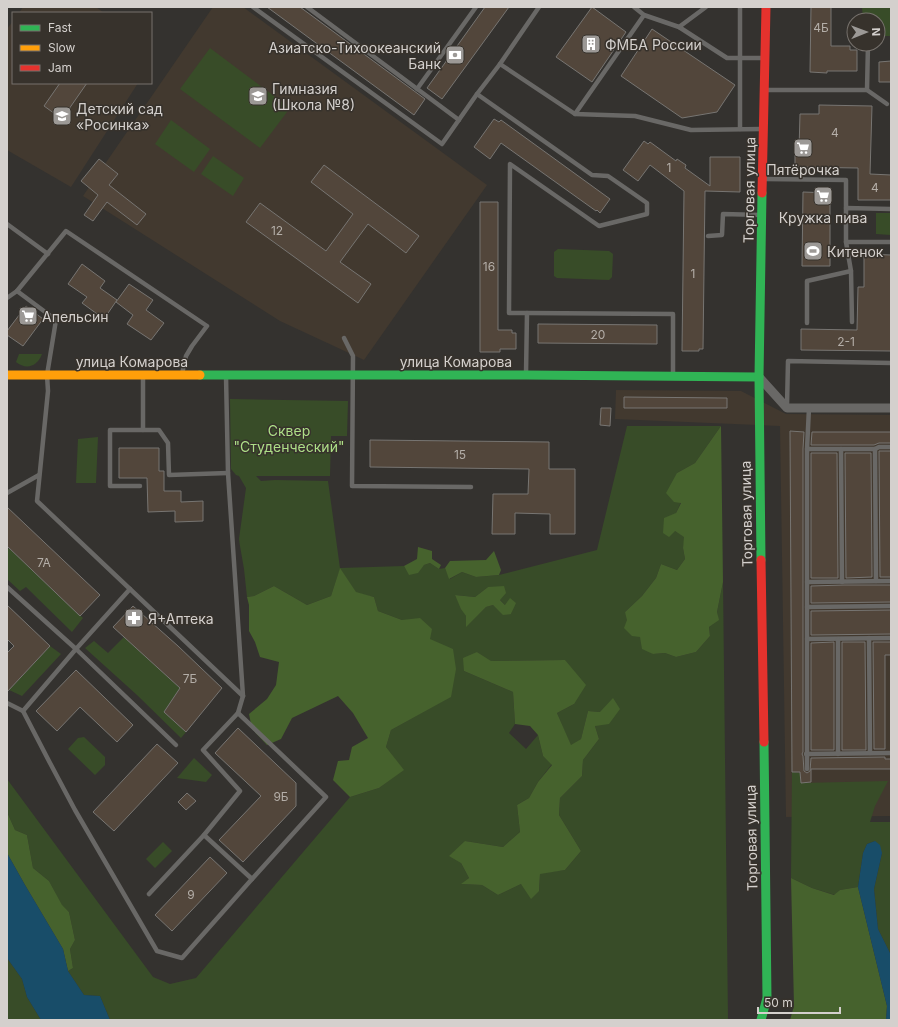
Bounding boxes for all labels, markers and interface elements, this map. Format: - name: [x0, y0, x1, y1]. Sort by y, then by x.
- legend: [12, 12, 152, 84]
- north arrow: [846, 12, 886, 52]
- text: Fast: [48, 20, 72, 35]
- house number: 4Б: [813, 20, 829, 35]
- text: N: [869, 28, 883, 36]
- building icon: ФМБА России: [580, 33, 602, 55]
- place label: ФМБА России: [605, 36, 702, 53]
- place label: Азиатско-Тихоокеанский Банк: [268, 39, 441, 72]
- text: Slow: [48, 40, 76, 55]
- bank icon: Азиатско-Тихоокеанский Банк: [444, 44, 466, 66]
- text: Jam: [48, 60, 72, 75]
- place label: Гимназия (Школа №8): [272, 80, 355, 113]
- school or university icon: Гимназия (Школа №8): [247, 85, 269, 107]
- place label: Детский сад «Росинка»: [76, 100, 163, 133]
- school or university icon: Детский сад «Росинка»: [51, 105, 73, 127]
- house number: 4: [831, 125, 839, 140]
- street label: Торговая улица: [740, 137, 758, 243]
- supermarket icon: Пятёрочка: [792, 137, 814, 159]
- house number: 1: [667, 160, 671, 175]
- place label: Пятёрочка: [766, 161, 840, 178]
- house number: 4: [871, 180, 879, 195]
- supermarket icon: Кружка пива: [812, 185, 834, 207]
- place label: Кружка пива: [779, 209, 867, 226]
- house number: 12: [271, 223, 283, 238]
- sports icon: Китенок: [802, 240, 824, 262]
- place label: Китенок: [827, 243, 884, 260]
- house number: 16: [483, 259, 495, 274]
- house number: 1: [691, 266, 695, 281]
- supermarket icon: Апельсин: [17, 305, 39, 327]
- place label: Апельсин: [42, 308, 108, 325]
- house number: 20: [591, 327, 605, 342]
- house number: 2-1: [837, 334, 855, 349]
- street label: улица Комарова: [76, 353, 188, 370]
- street label: улица Комарова: [400, 353, 512, 370]
- park label: Сквер "Студенческий": [234, 422, 344, 455]
- house number: 15: [454, 447, 466, 462]
- street label: Торговая улица: [737, 461, 755, 567]
- house number: 7А: [37, 555, 51, 570]
- pharmacy icon: Я+Аптека: [123, 607, 145, 629]
- place label: Я+Аптека: [148, 610, 214, 627]
- house number: 7Б: [183, 671, 198, 686]
- street label: Торговая улица: [742, 785, 760, 891]
- house number: 9Б: [273, 789, 289, 804]
- house number: 9: [187, 887, 195, 902]
- scale bar: [758, 989, 840, 1015]
- text: 50 m: [764, 995, 793, 1010]

